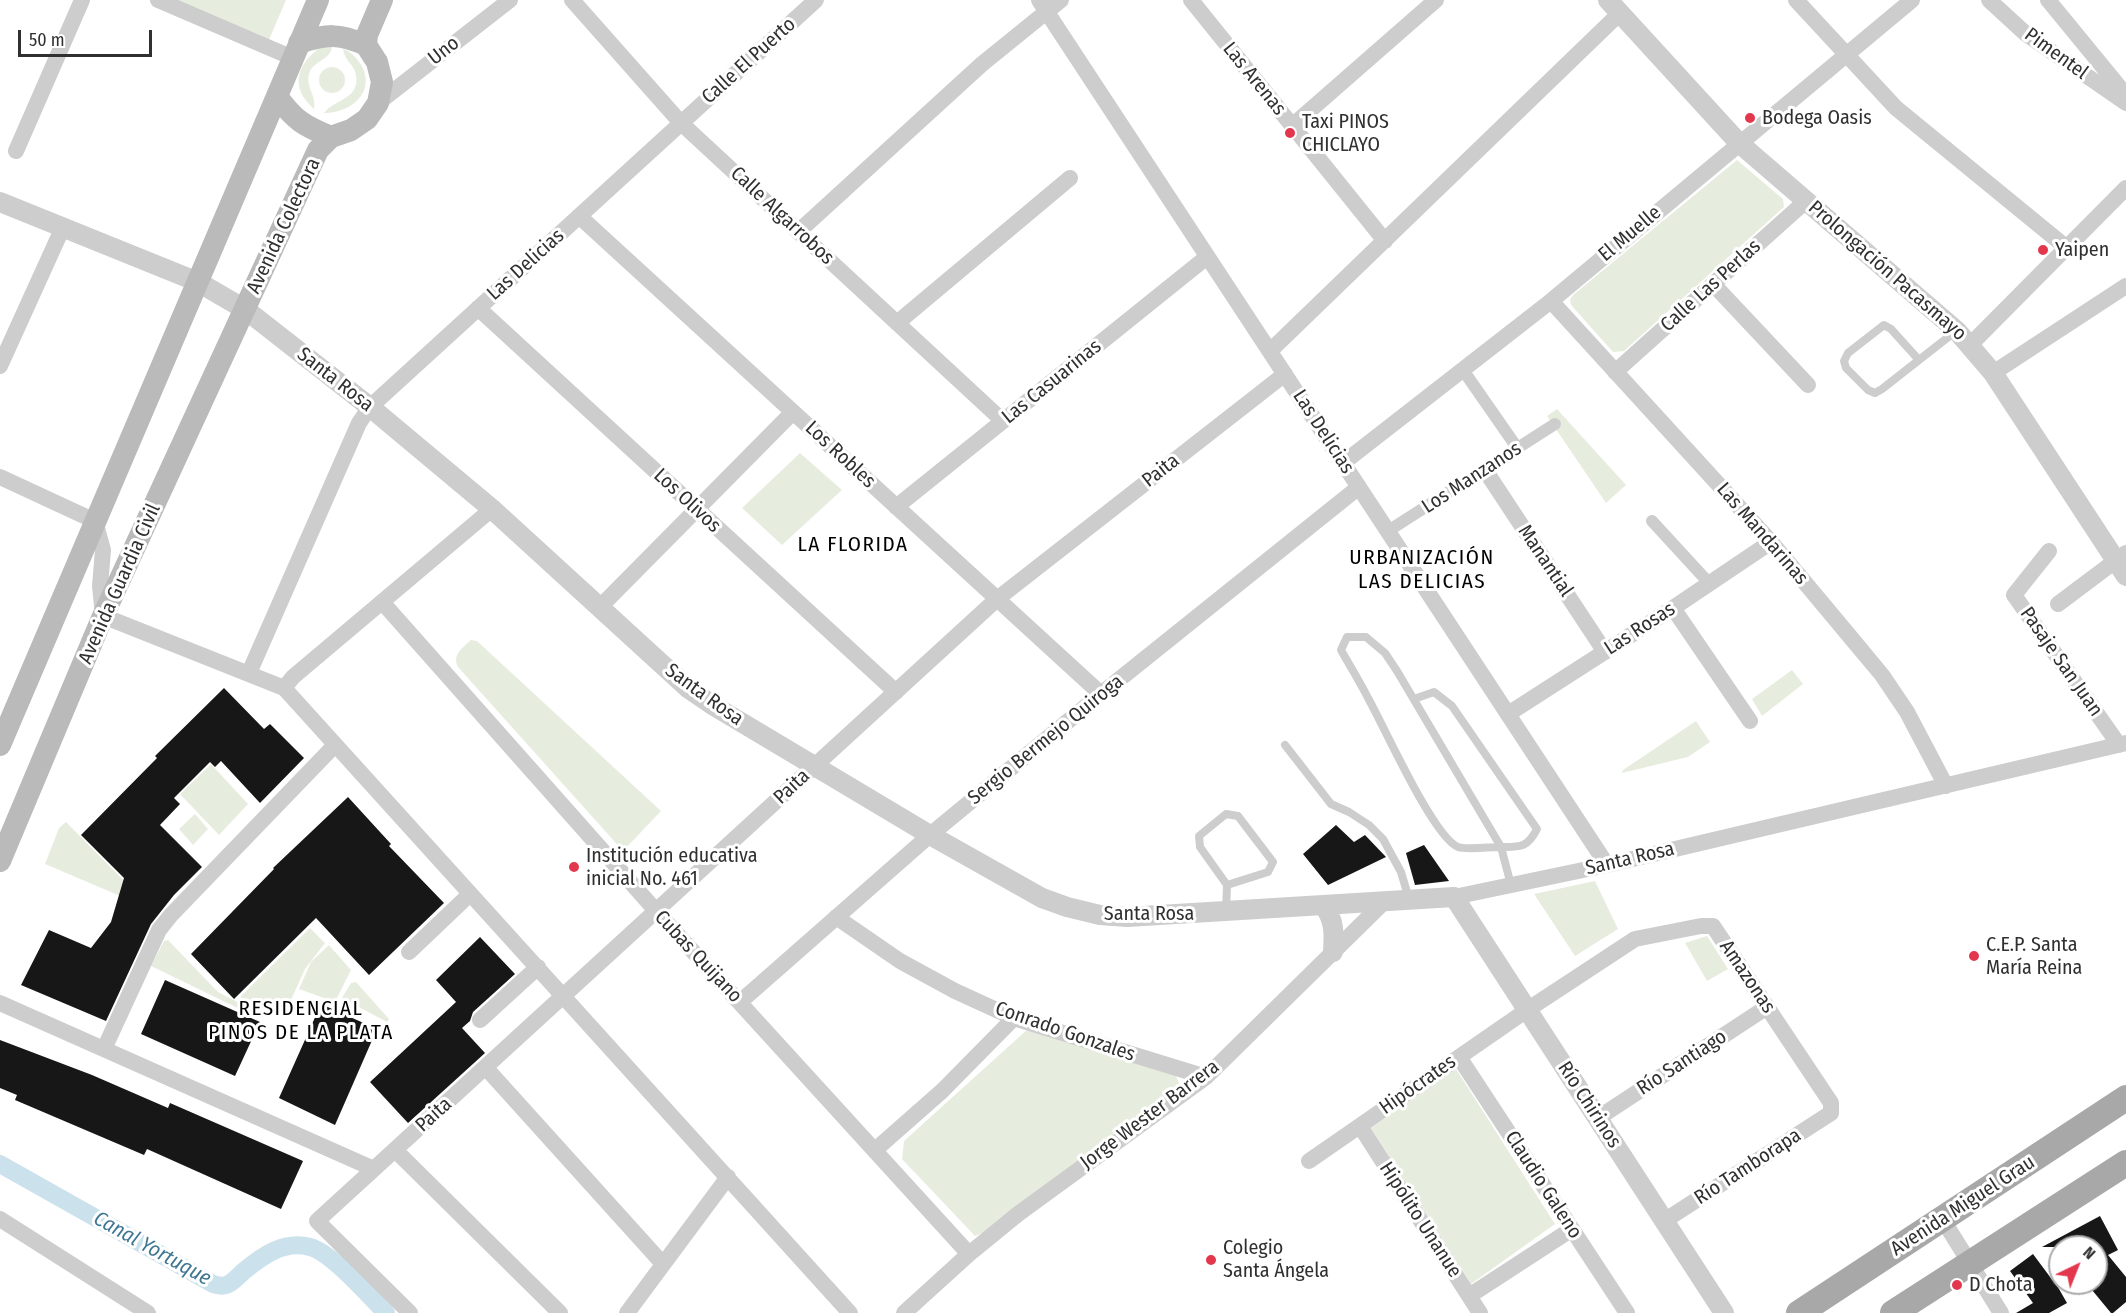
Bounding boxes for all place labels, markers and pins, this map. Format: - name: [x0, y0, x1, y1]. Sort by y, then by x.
- place label: Bodega Oasis: [1762, 106, 1872, 130]
- place label: Taxi PINOS CHICLAYO: [1302, 110, 1389, 157]
- marker: Bodega Oasis: [1743, 111, 1757, 125]
- marker: Taxi PINOS CHICLAYO: [1283, 126, 1297, 140]
- place label: Yaipen: [2055, 238, 2109, 262]
- marker: Yaipen: [2036, 243, 2050, 257]
- place label: Institución educativa inicial No. 461: [586, 844, 757, 891]
- marker: Institución educativa inicial No. 461: [567, 860, 581, 874]
- place label: C.E.P. Santa María Reina: [1986, 933, 2082, 980]
- marker: C.E.P. Santa María Reina: [1967, 949, 1981, 963]
- place label: Colegio Santa Ángela: [1223, 1236, 1329, 1283]
- marker: Colegio Santa Ángela: [1204, 1253, 1218, 1267]
- place label: D Chota: [1969, 1273, 2033, 1297]
- marker: D Chota: [1950, 1278, 1964, 1292]

